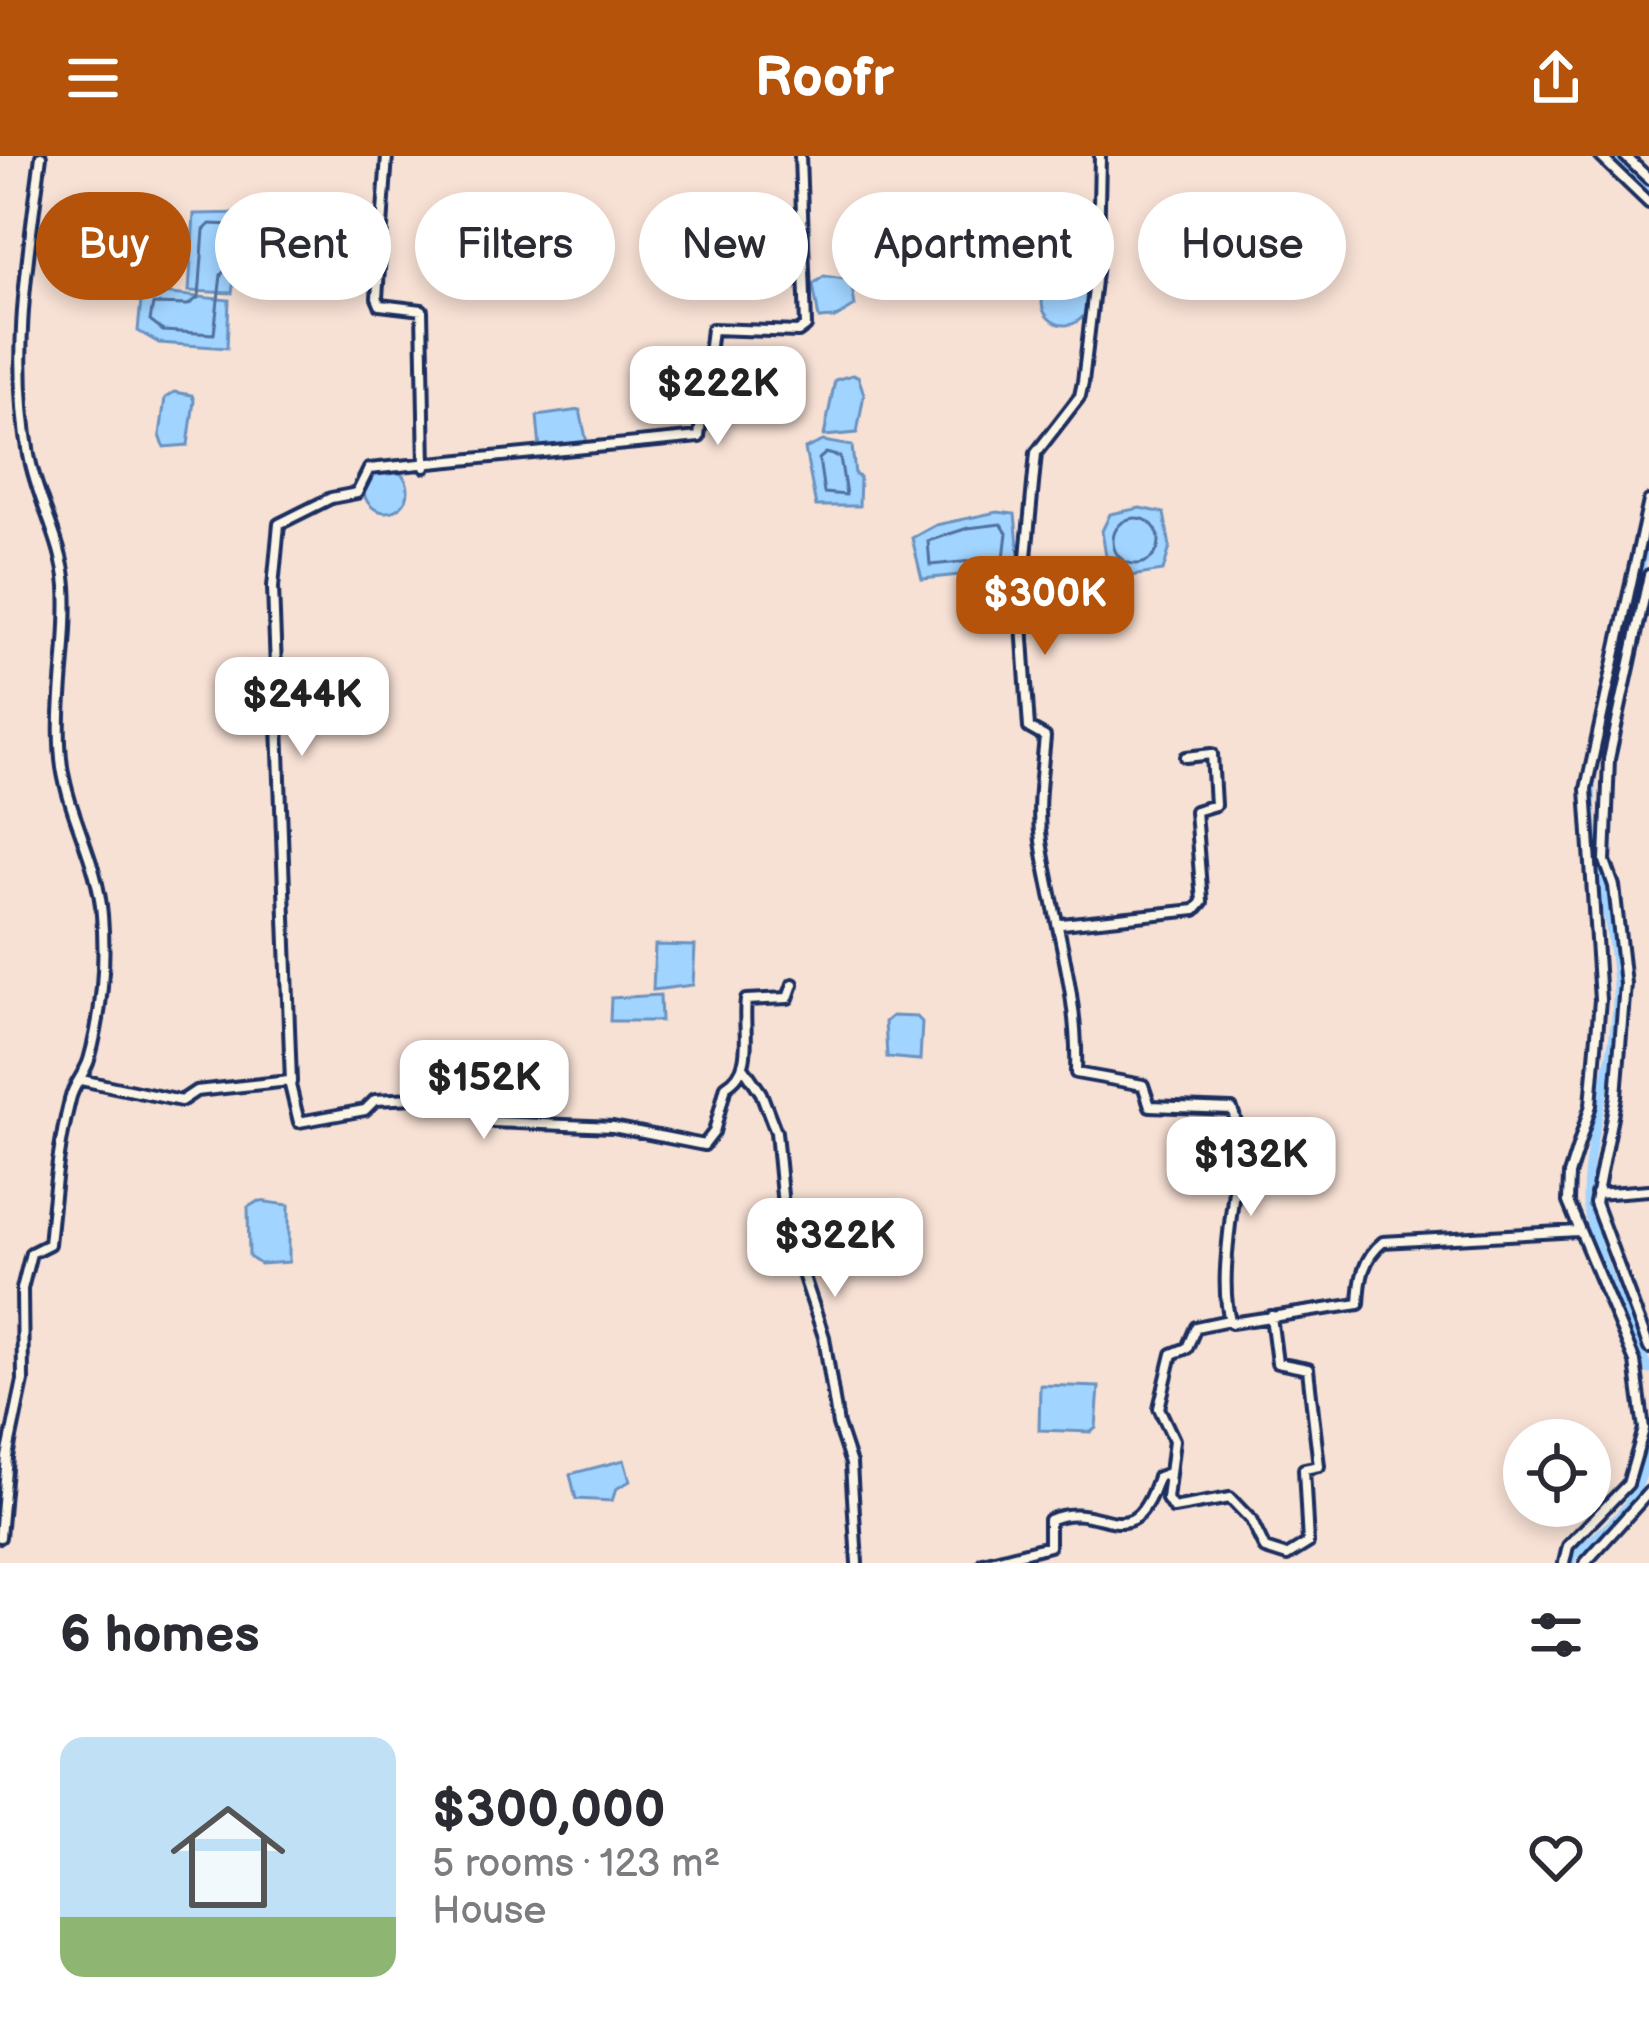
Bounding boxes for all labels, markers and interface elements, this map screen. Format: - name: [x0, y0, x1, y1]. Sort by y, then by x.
- icon: menu: [60, 45, 126, 111]
- icon: share: [1523, 45, 1589, 111]
- text: Roofr: [755, 46, 894, 111]
- chip: Buy: [36, 192, 191, 300]
- chip: Rent: [215, 192, 391, 300]
- chip: Filters: [415, 192, 615, 300]
- chip: New: [639, 192, 808, 300]
- chip: Apartment: [832, 192, 1114, 300]
- chip: House: [1138, 192, 1346, 300]
- pin: $222K: [634, 346, 802, 448]
- text: $222K: [657, 361, 779, 408]
- pin: $300K: [961, 556, 1129, 658]
- text: $300K: [983, 571, 1107, 618]
- pin: $244K: [218, 657, 386, 759]
- text: $244K: [242, 672, 362, 719]
- pin: $152K: [400, 1040, 568, 1142]
- text: $152K: [427, 1055, 541, 1102]
- pin: $132K: [1167, 1117, 1335, 1219]
- text: $132K: [1194, 1132, 1308, 1179]
- pin: $322K: [751, 1198, 919, 1300]
- text: $322K: [774, 1213, 896, 1260]
- map controls: [1503, 1419, 1611, 1527]
- button: locate: [1503, 1419, 1611, 1527]
- icon: filters: [1523, 1602, 1589, 1668]
- text: 6 homes: [60, 1605, 260, 1666]
- text: $300,000: [432, 1780, 666, 1841]
- icon: home: [156, 1785, 300, 1929]
- icon: heart: [1523, 1824, 1589, 1890]
- text: 5 rooms · 123 m²: [432, 1841, 720, 1888]
- text: House: [432, 1888, 546, 1935]

